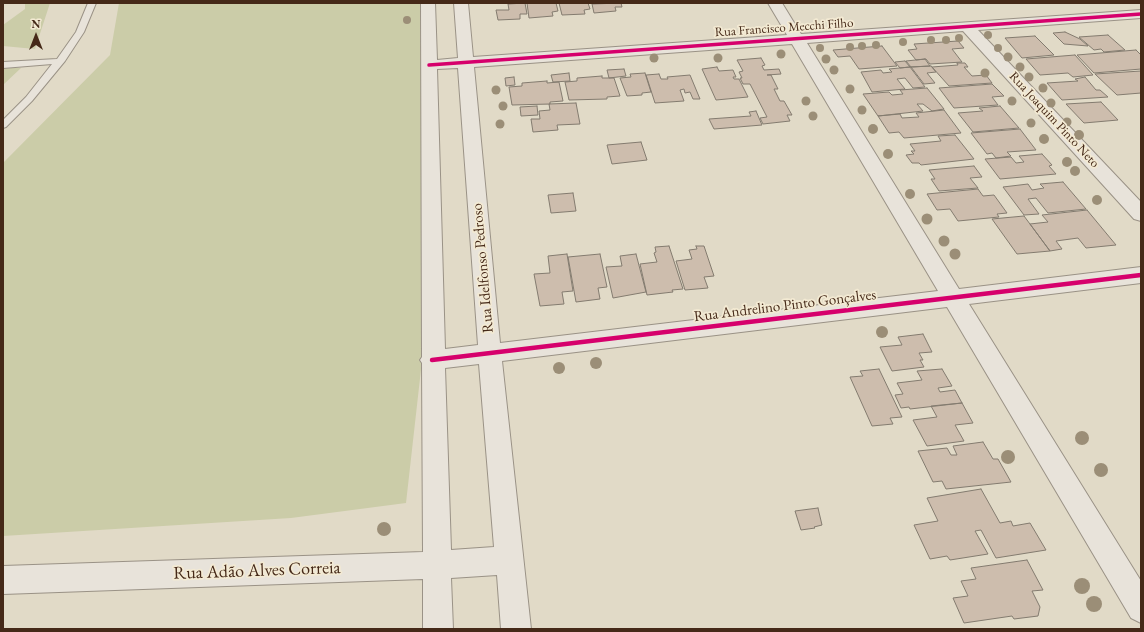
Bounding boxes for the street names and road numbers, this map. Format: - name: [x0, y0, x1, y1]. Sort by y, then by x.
- street label: Rua Francisco Mecchi Filho: [714, 15, 854, 41]
- street label: Rua Joaquim Pinto Neto: [1006, 69, 1102, 171]
- street label: Rua Idelfonso Pedroso: [468, 202, 498, 334]
- street label: Rua Andrelino Pinto Gonçalves: [693, 286, 877, 326]
- street label: Rua Adão Alves Correia: [173, 557, 341, 585]

